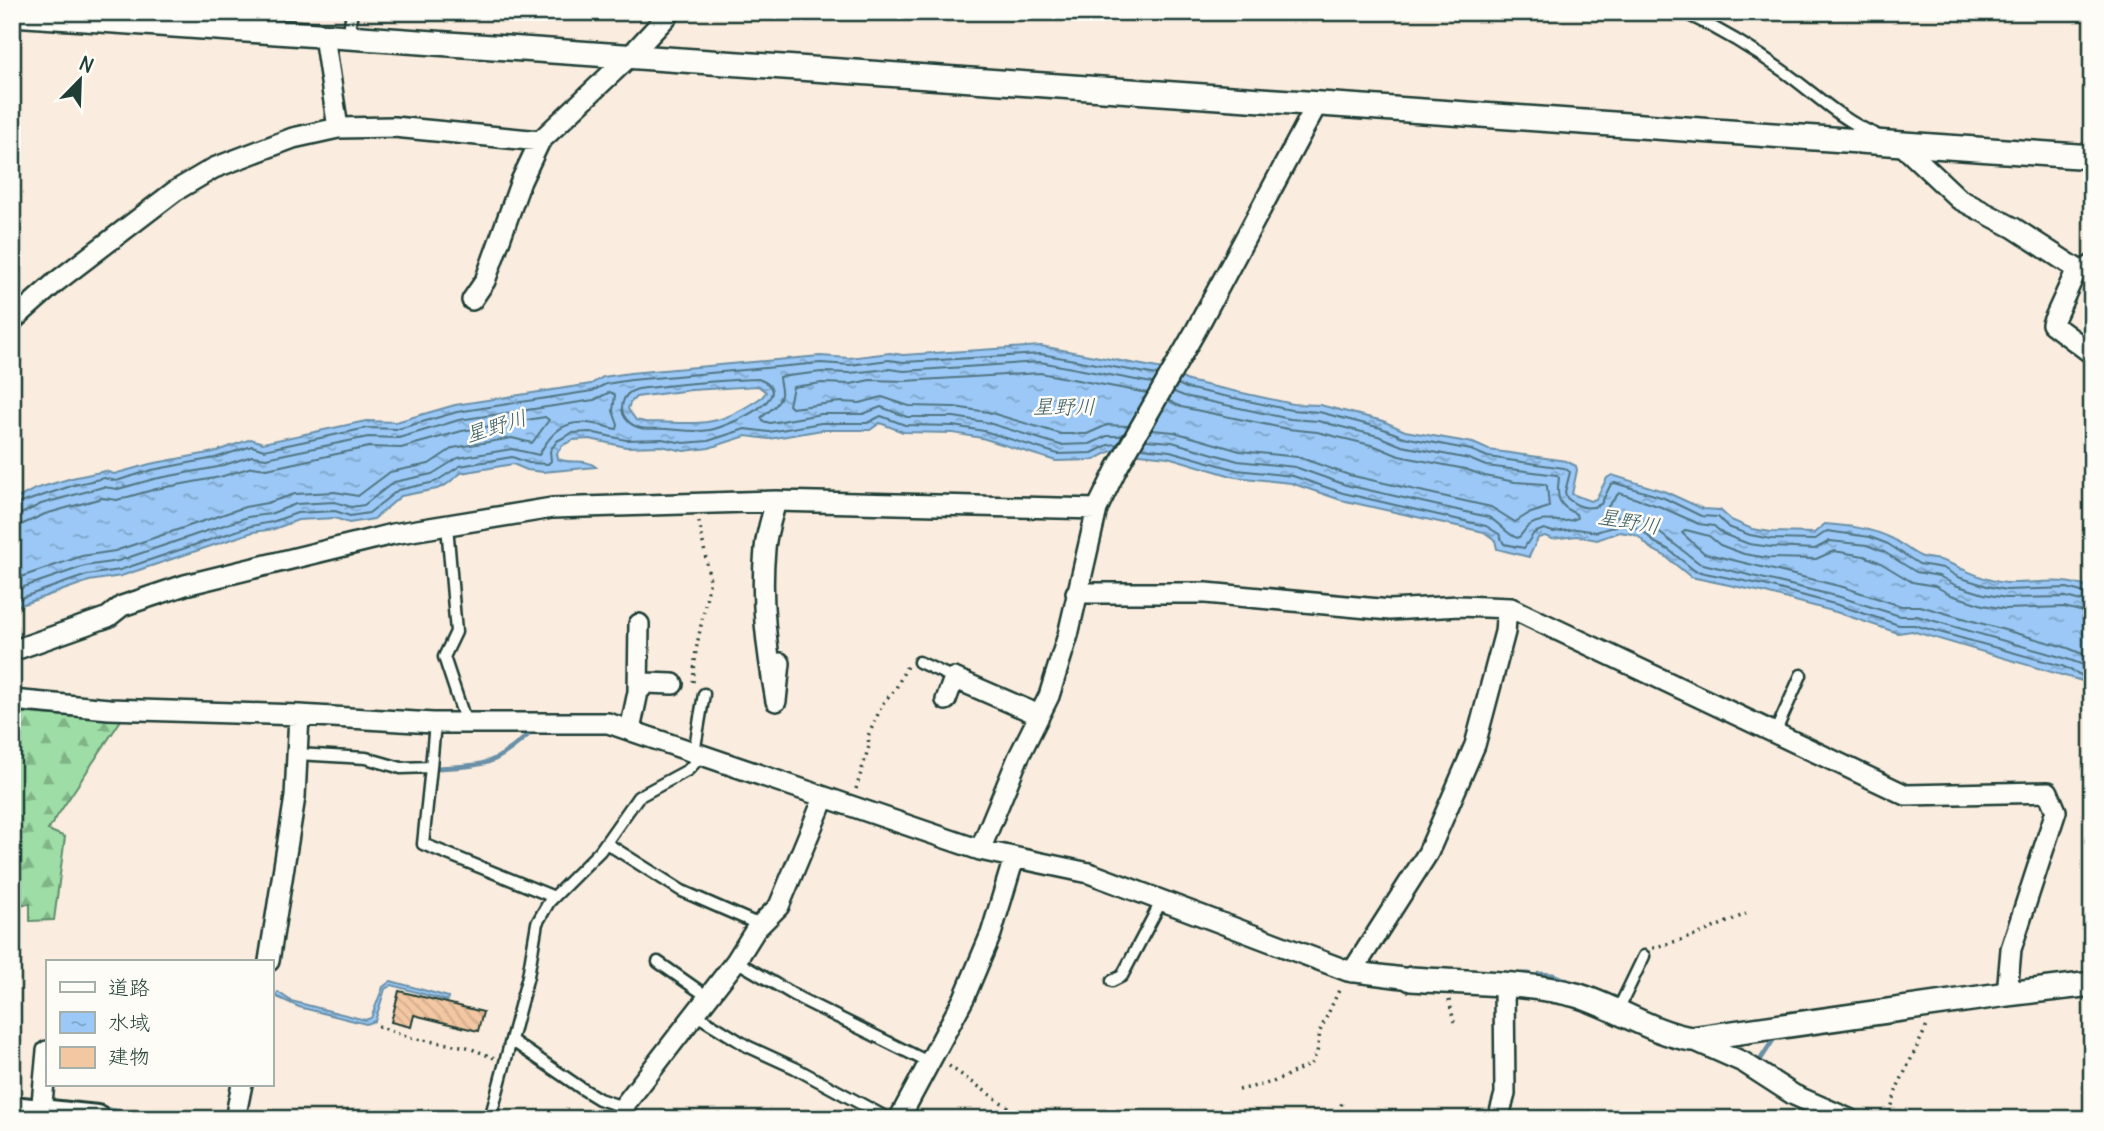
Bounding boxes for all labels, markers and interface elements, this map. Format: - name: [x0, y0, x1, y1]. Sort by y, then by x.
- north arrow: [46, 46, 116, 116]
- text: N: [76, 51, 97, 78]
- water label: 星野川: [1033, 393, 1096, 420]
- water label: 星野川: [462, 404, 530, 448]
- water label: 星野川: [1596, 502, 1662, 540]
- legend: [46, 960, 273, 1086]
- text: 道路: [108, 974, 150, 1001]
- text: 水域: [108, 1009, 150, 1036]
- text: 建物: [108, 1043, 150, 1070]

